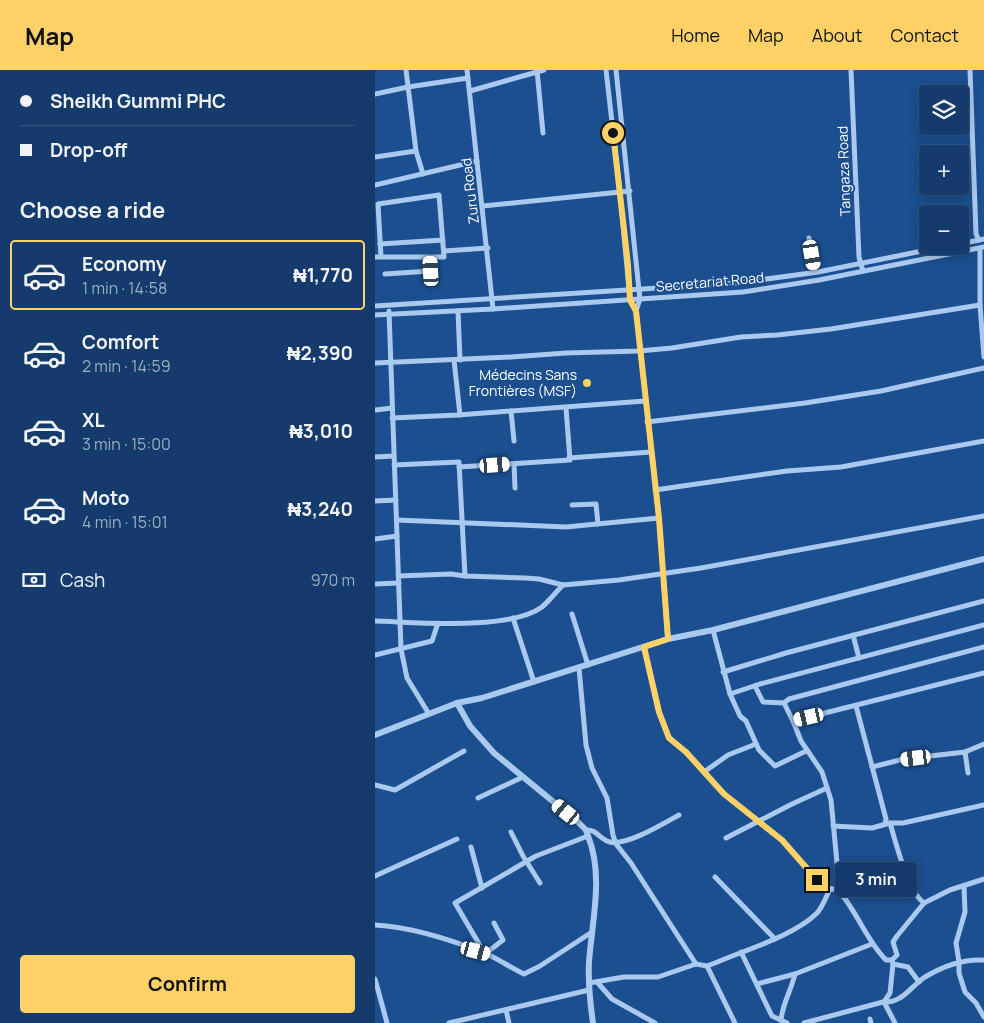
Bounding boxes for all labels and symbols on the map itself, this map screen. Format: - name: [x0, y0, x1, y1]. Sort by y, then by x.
- route start: [602, 122, 624, 144]
- street label: Tangaza Road: [832, 126, 855, 216]
- street label: Zuru Road: [456, 157, 483, 225]
- car: [802, 239, 821, 271]
- car: [422, 256, 439, 286]
- street label: Secretariat Road: [655, 267, 765, 296]
- place label: Médecins Sans Frontières (MSF): [469, 365, 577, 400]
- marker: Médecins Sans Frontières (MSF): [581, 377, 593, 389]
- car: [479, 456, 510, 474]
- car: [792, 706, 825, 728]
- car: [900, 749, 931, 767]
- car: [549, 797, 582, 827]
- callout: 3 min: [835, 862, 917, 898]
- route end: [806, 869, 828, 891]
- car: [459, 940, 492, 962]

